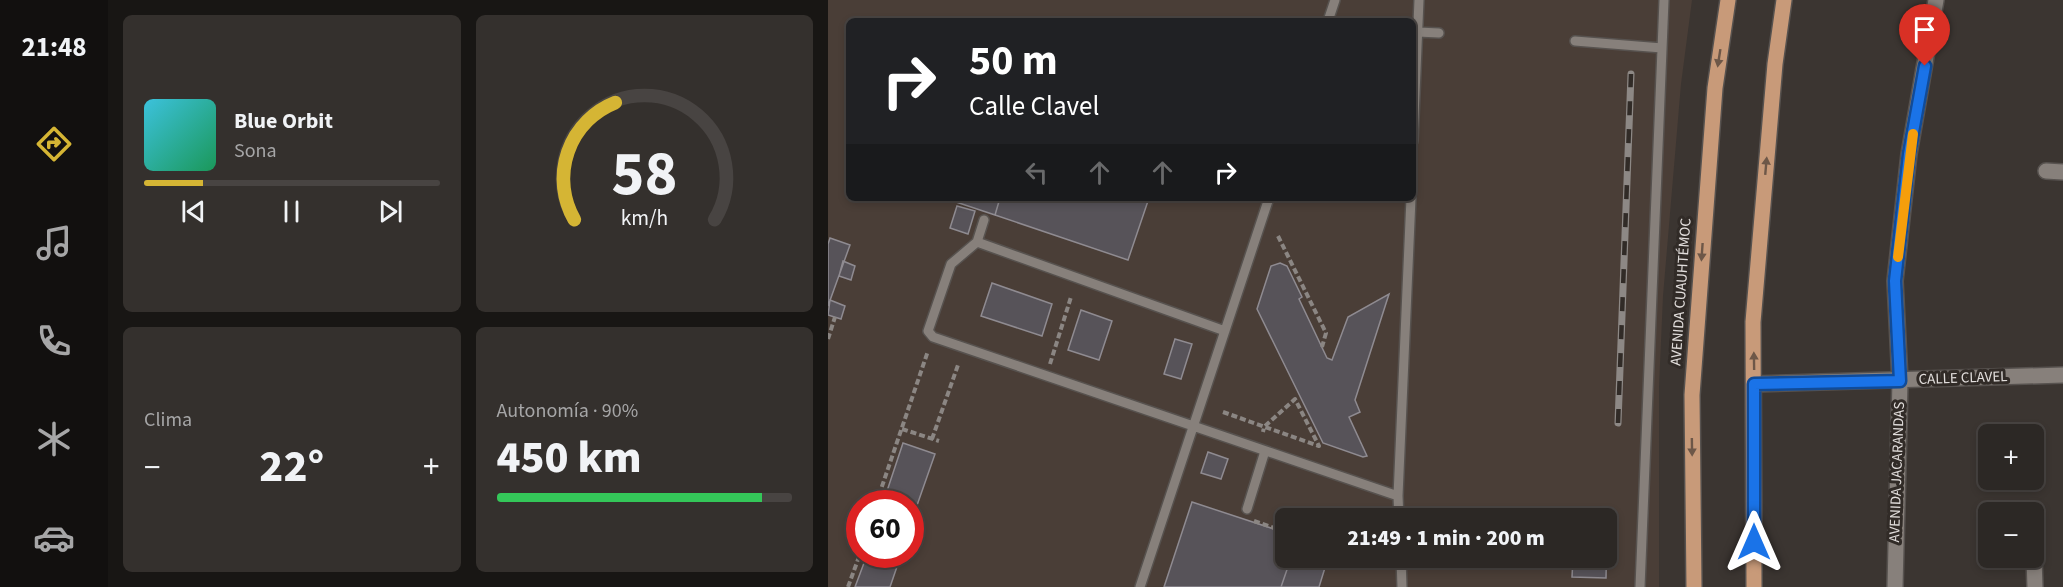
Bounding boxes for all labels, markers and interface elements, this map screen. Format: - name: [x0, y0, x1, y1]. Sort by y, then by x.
- pin: [1899, 4, 1950, 66]
- icon: arrive: [1908, 13, 1941, 46]
- text: 21:48: [21, 28, 87, 67]
- text: 50 m: [969, 31, 1058, 91]
- icon: right: [870, 42, 948, 120]
- one-way arrow: [1715, 48, 1724, 67]
- text: Calle Clavel: [969, 87, 1099, 126]
- text: Blue Orbit: [234, 105, 333, 137]
- icon: directions: [33, 123, 75, 165]
- text: 58: [611, 131, 677, 220]
- text: Sona: [234, 137, 277, 165]
- icon: left: [1020, 156, 1053, 189]
- icon: ahead: [1083, 156, 1116, 189]
- icon: ahead: [1146, 156, 1179, 189]
- icon: right: [1209, 156, 1242, 189]
- one-way arrow: [1761, 156, 1771, 175]
- icon: previous: [177, 195, 210, 228]
- icon: pause: [275, 195, 308, 228]
- icon: next: [374, 195, 407, 228]
- text: km/h: [620, 204, 668, 235]
- street label: AVENIDA CUAUHTÉMOC: [1665, 217, 1697, 367]
- icon: music: [33, 222, 75, 264]
- one-way arrow: [1698, 243, 1707, 262]
- icon: phone: [33, 320, 75, 362]
- one-way arrow: [1749, 351, 1759, 370]
- street label: CALLE CLAVEL: [1918, 366, 2008, 390]
- text: Autonomía · 90%: [497, 397, 638, 425]
- street label: AVENIDA JACARANDAS: [1884, 401, 1910, 543]
- text: Clima: [144, 406, 192, 434]
- icon: climate: [33, 418, 75, 460]
- map controls: [1978, 424, 2044, 568]
- button: +: [1978, 424, 2044, 490]
- text: 450 km: [497, 426, 642, 490]
- text: 22°: [259, 435, 324, 499]
- one-way arrow: [1687, 437, 1697, 456]
- text: −: [144, 444, 160, 491]
- text: +: [423, 444, 439, 491]
- speed limit sign: 60: [846, 490, 924, 568]
- button: −: [1978, 502, 2044, 568]
- position arrow: [1722, 510, 1786, 574]
- icon: car: [33, 517, 75, 559]
- text: 21:49 · 1 min · 200 m: [1347, 522, 1545, 554]

